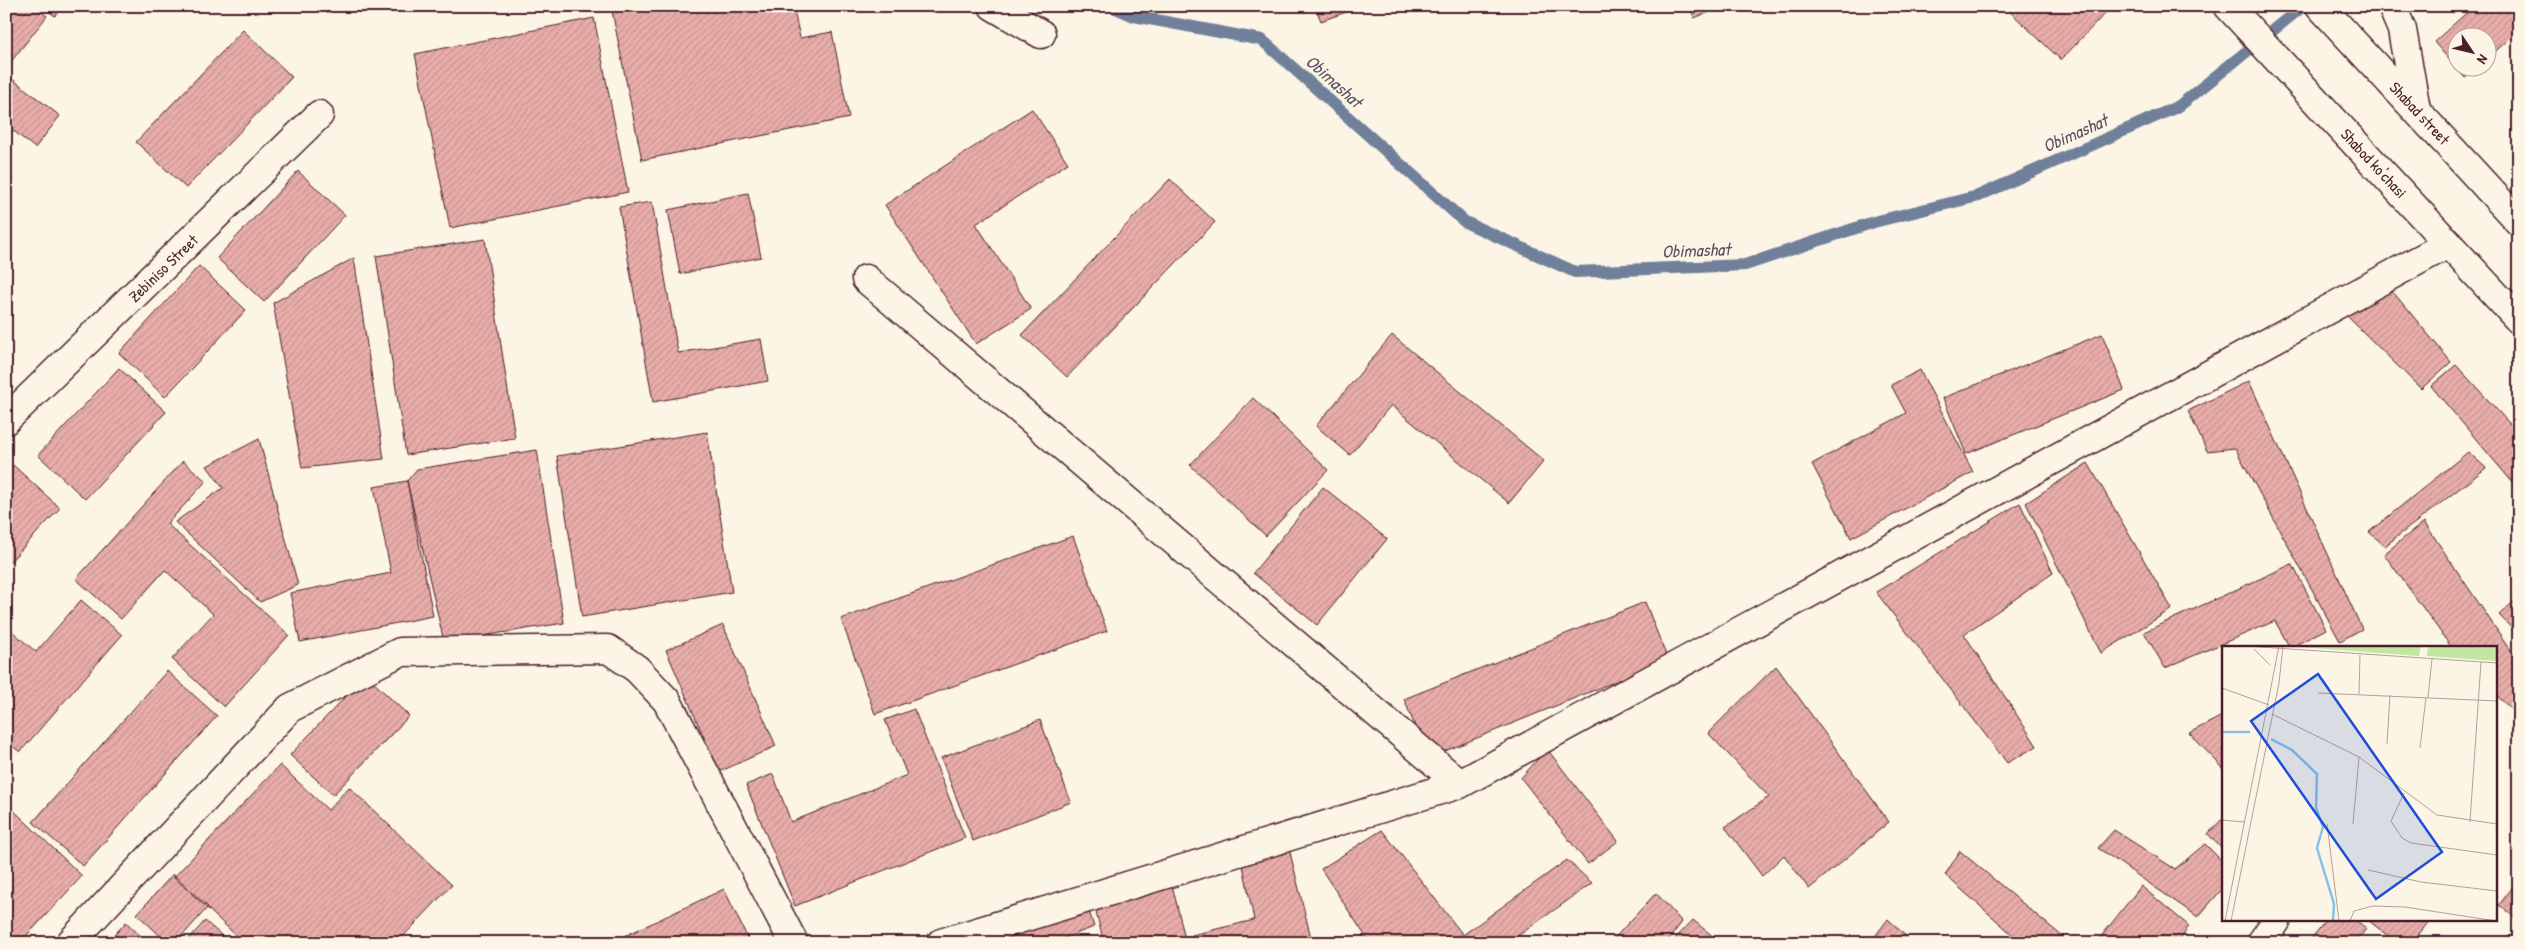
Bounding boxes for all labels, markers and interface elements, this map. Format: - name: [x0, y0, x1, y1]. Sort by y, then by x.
- north arrow: [2448, 28, 2498, 78]
- water label: Obimashat: [1300, 49, 1370, 115]
- text: N: [2473, 51, 2493, 69]
- street label: Shabad street: [2385, 77, 2455, 150]
- water label: Obimashat: [2039, 107, 2114, 158]
- street label: Shabod ko'chasi: [2336, 123, 2412, 203]
- street label: Zebiniso Street: [123, 229, 203, 307]
- water label: Obimashat: [1661, 236, 1733, 264]
- inset map: [2222, 646, 2498, 922]

